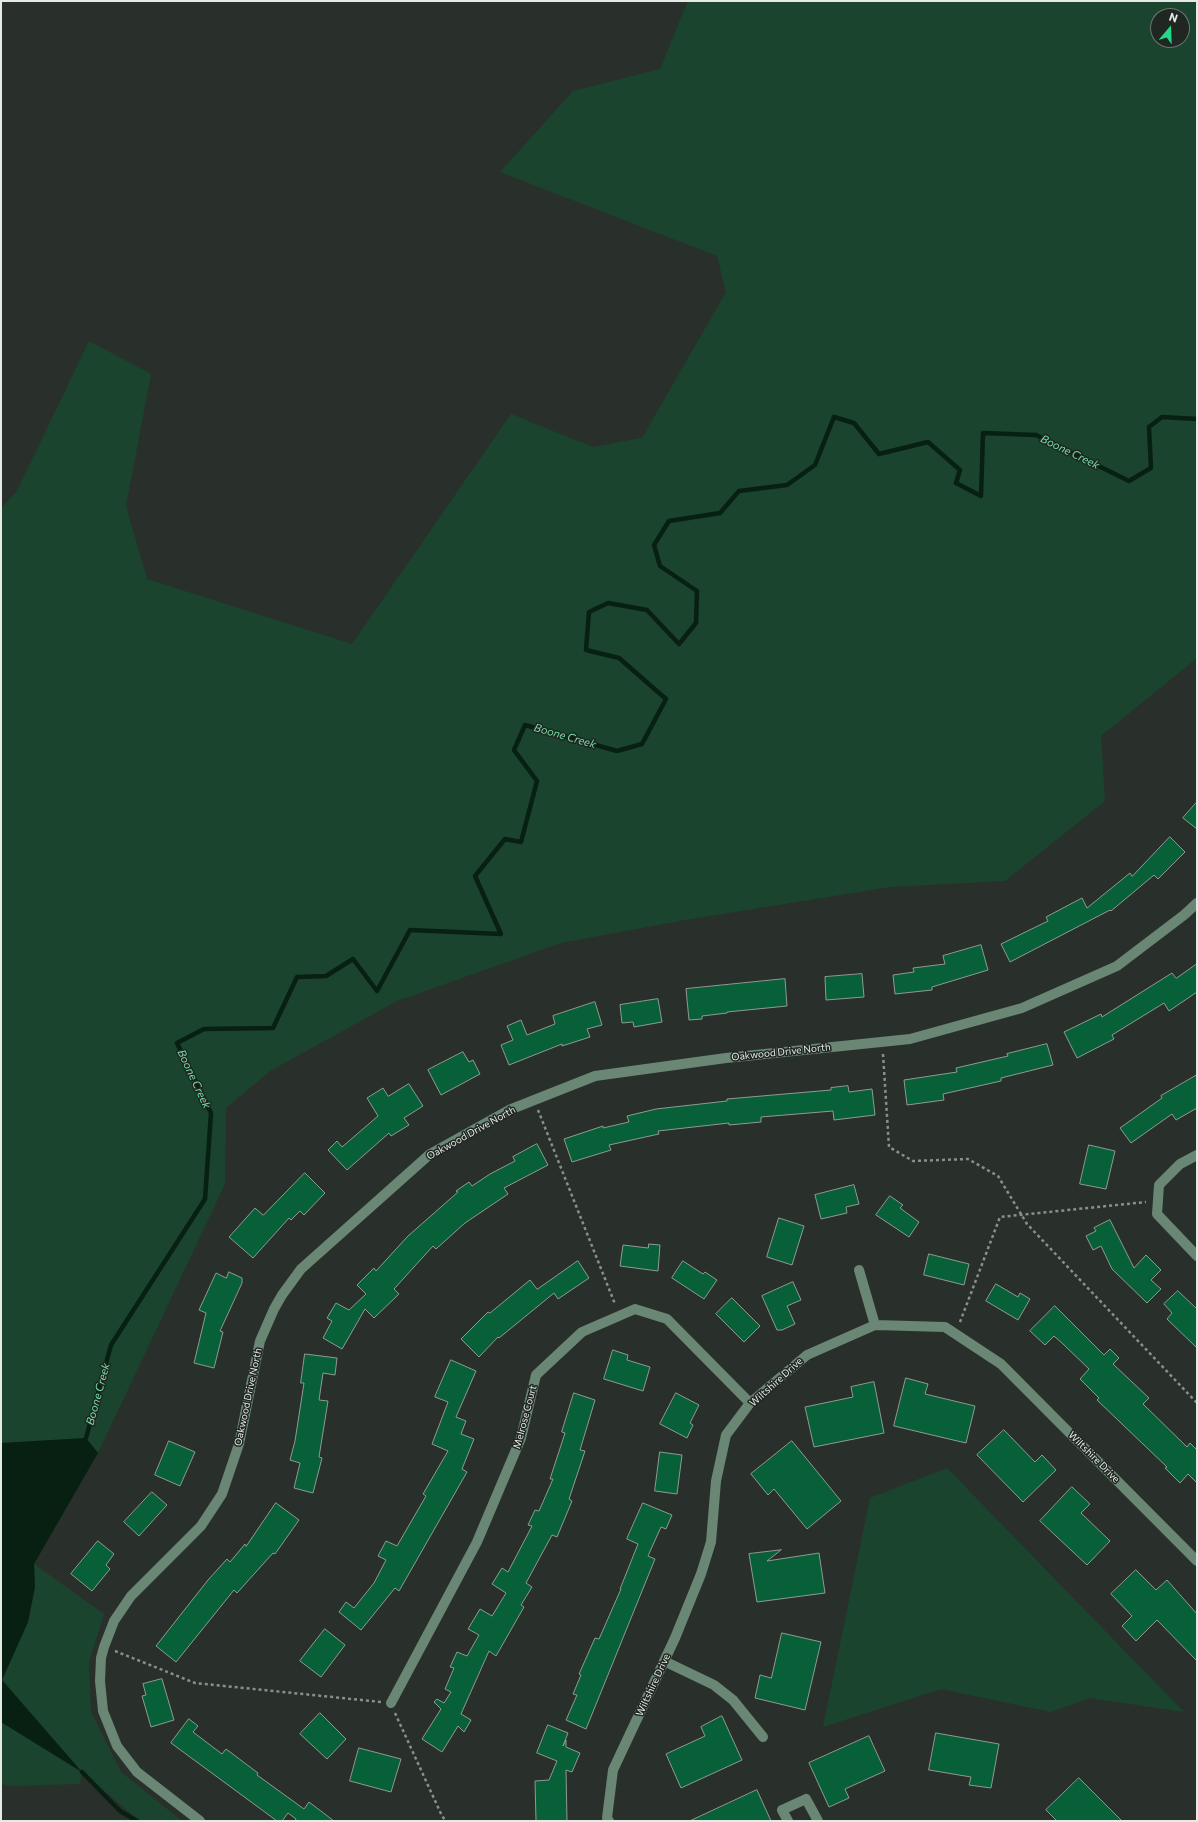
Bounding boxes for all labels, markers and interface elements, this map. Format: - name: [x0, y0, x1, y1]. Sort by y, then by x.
- north arrow: [1150, 8, 1190, 48]
- text: N: [1168, 10, 1180, 25]
- water label: Boone Creek: [1038, 432, 1102, 472]
- water label: Boone Creek: [533, 721, 597, 751]
- street label: Oakwood Drive North: [731, 1041, 831, 1063]
- water label: Boone Creek: [175, 1047, 213, 1111]
- street label: Oakwood Drive North: [424, 1104, 518, 1162]
- street label: Oakwood Drive North: [232, 1347, 264, 1447]
- street label: Wiltshire Drive: [747, 1355, 805, 1409]
- water label: Boone Creek: [83, 1361, 113, 1427]
- street label: Melrose Court: [511, 1384, 539, 1450]
- street label: Wiltshire Drive: [1066, 1429, 1122, 1485]
- street label: Wiltshire Drive: [633, 1652, 673, 1718]

